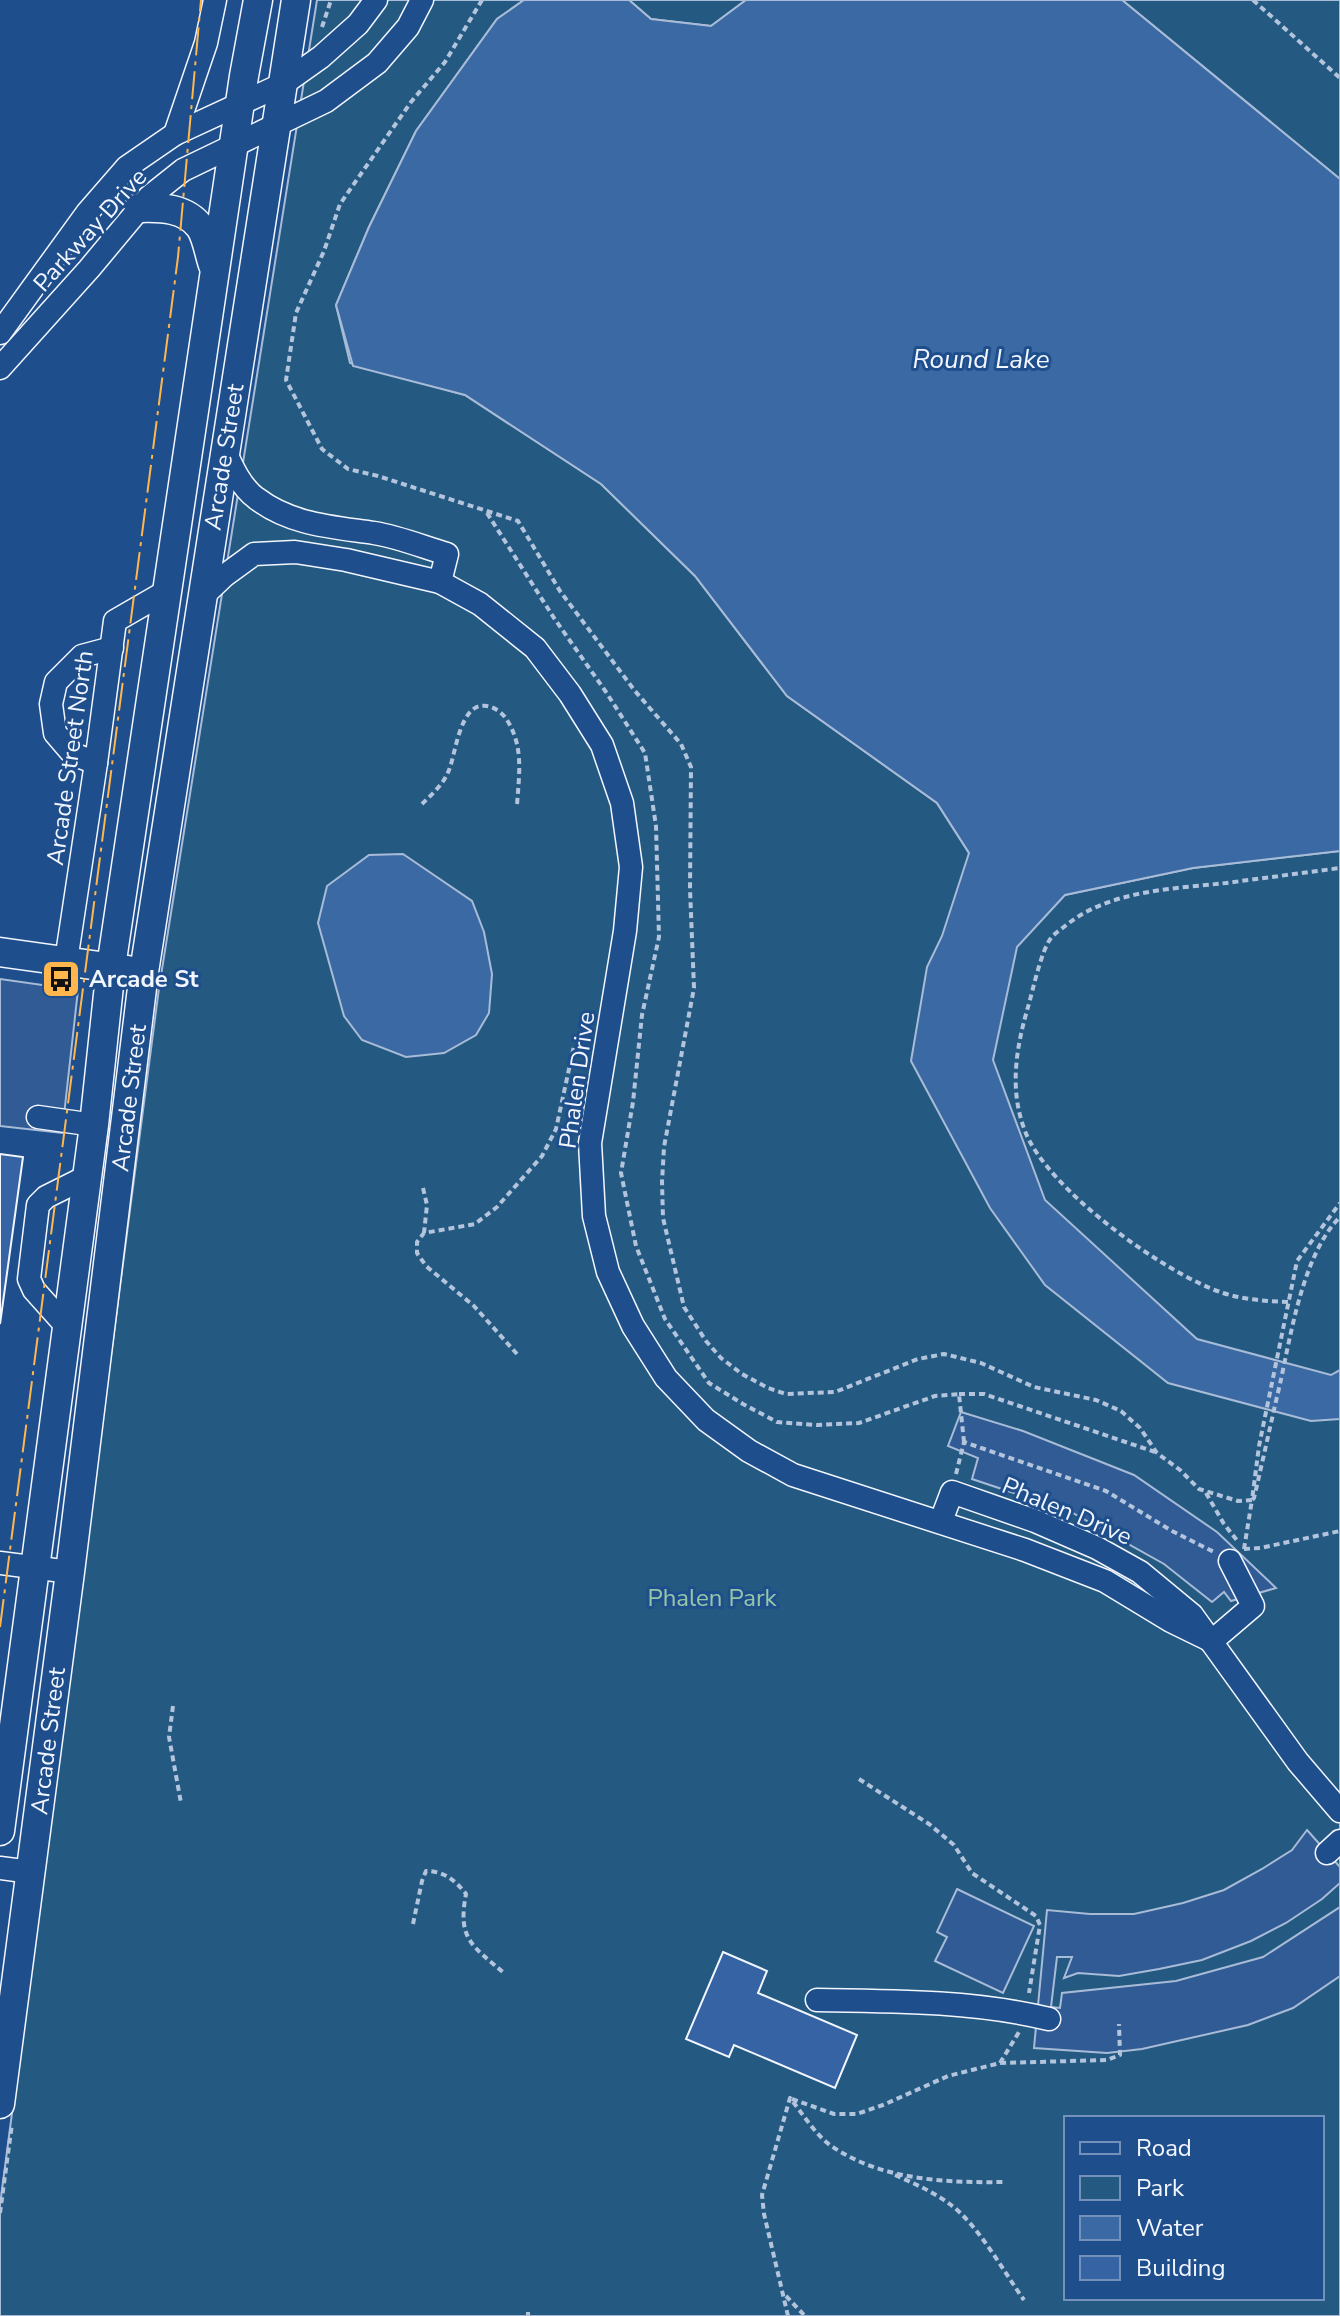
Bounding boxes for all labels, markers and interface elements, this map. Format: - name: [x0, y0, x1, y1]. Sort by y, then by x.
- street label: Parkway Drive: [26, 162, 154, 298]
- water label: Round Lake: [912, 342, 1050, 377]
- street label: Arcade Street: [197, 381, 251, 533]
- street label: Arcade Street North: [39, 649, 101, 867]
- bus stop icon: Arcade St: [40, 958, 82, 1000]
- place label: Arcade St: [89, 963, 199, 995]
- street label: Phalen Drive: [552, 1009, 602, 1151]
- street label: Arcade Street: [104, 1022, 154, 1173]
- street label: Phalen Drive: [997, 1469, 1137, 1553]
- park label: Phalen Park: [647, 1582, 778, 1614]
- street label: Arcade Street: [23, 1665, 73, 1816]
- legend: [1064, 2116, 1324, 2300]
- text: Road: [1136, 2132, 1192, 2164]
- text: Park: [1136, 2172, 1185, 2204]
- text: Water: [1136, 2212, 1204, 2244]
- text: Building: [1136, 2252, 1226, 2284]

